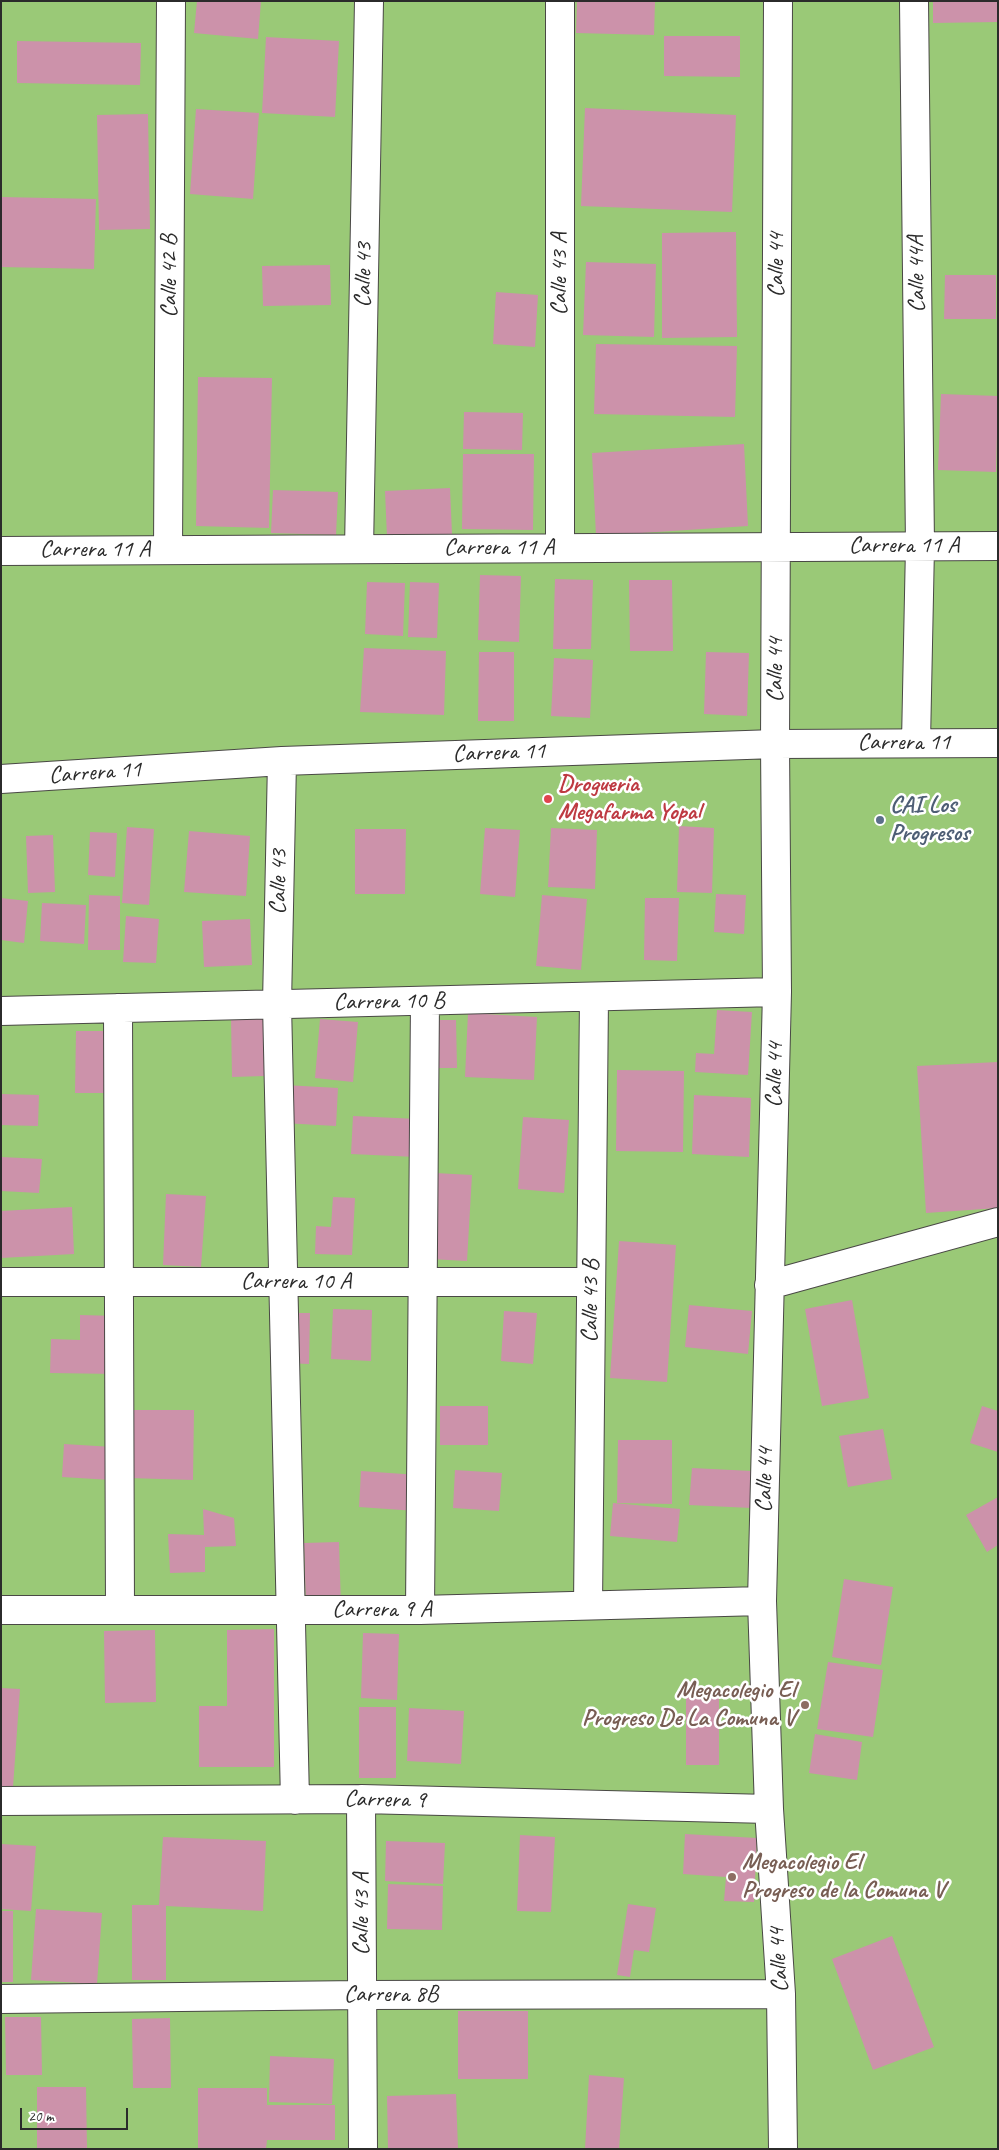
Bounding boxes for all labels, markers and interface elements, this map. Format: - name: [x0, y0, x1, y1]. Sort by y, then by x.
- street label: Calle 44: [763, 232, 791, 298]
- street label: Calle 43 A: [546, 233, 574, 315]
- street label: Calle 42 B: [156, 234, 184, 318]
- street label: Calle 44A: [902, 235, 932, 313]
- street label: Calle 43: [349, 242, 379, 308]
- street label: Carrera 11 A: [849, 532, 959, 560]
- street label: Carrera 11 A: [444, 534, 554, 562]
- street label: Carrera 11 A: [40, 536, 150, 564]
- street label: Calle 44: [762, 637, 790, 703]
- street label: Carrera 11: [858, 729, 950, 757]
- street label: Carrera 11: [452, 737, 546, 769]
- street label: Carrera 11: [48, 755, 142, 791]
- place label: Drogueria Megafarma Yopal: [558, 771, 701, 827]
- place label: CAI Los Progresos: [890, 792, 969, 848]
- marker: Drogueria Megafarma Yopal: [542, 793, 554, 805]
- marker: CAI Los Progresos: [874, 814, 886, 826]
- street label: Calle 43: [264, 849, 294, 915]
- street label: Carrera 10 B: [333, 987, 445, 1017]
- street label: Calle 44: [760, 1042, 790, 1108]
- street label: Calle 43 B: [576, 1259, 606, 1343]
- street label: Carrera 10 A: [241, 1268, 351, 1296]
- street label: Calle 44: [750, 1447, 780, 1513]
- street label: Carrera 9 A: [332, 1596, 432, 1624]
- place label: Megacolegio El Progreso De La Comuna V: [582, 1677, 795, 1733]
- marker: Megacolegio El Progreso De La Comuna V: [799, 1699, 811, 1711]
- street label: Carrera 9: [344, 1785, 426, 1815]
- place label: Megacolegio El Progreso de la Comuna V: [742, 1849, 944, 1905]
- marker: Megacolegio El Progreso de la Comuna V: [726, 1871, 738, 1883]
- street label: Calle 43 A: [348, 1873, 376, 1955]
- street label: Calle 44: [762, 1927, 796, 1993]
- street label: Carrera 8B: [344, 1981, 438, 2009]
- scale bar: [22, 2098, 130, 2130]
- text: 20 m: [28, 2107, 54, 2126]

